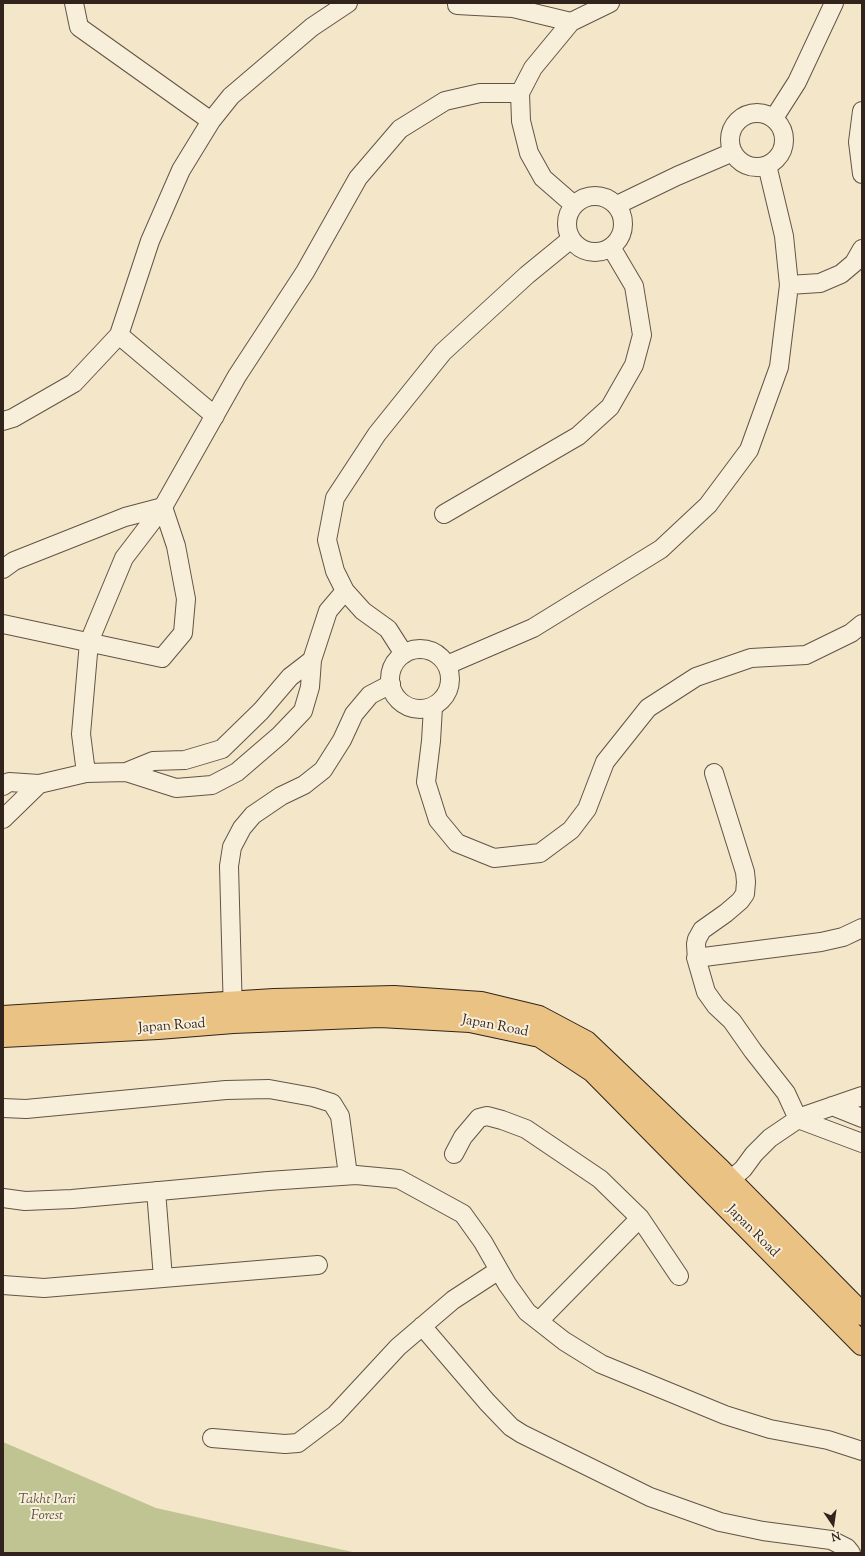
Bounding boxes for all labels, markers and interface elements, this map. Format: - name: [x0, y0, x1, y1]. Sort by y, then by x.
- street label: Japan Road: [460, 1012, 530, 1042]
- street label: Japan Road: [138, 1016, 206, 1038]
- street label: Japan Road: [722, 1202, 782, 1262]
- park label: Takht Pari Forest: [18, 1493, 76, 1526]
- north arrow: [813, 1504, 853, 1544]
- text: N: [830, 1527, 842, 1544]

